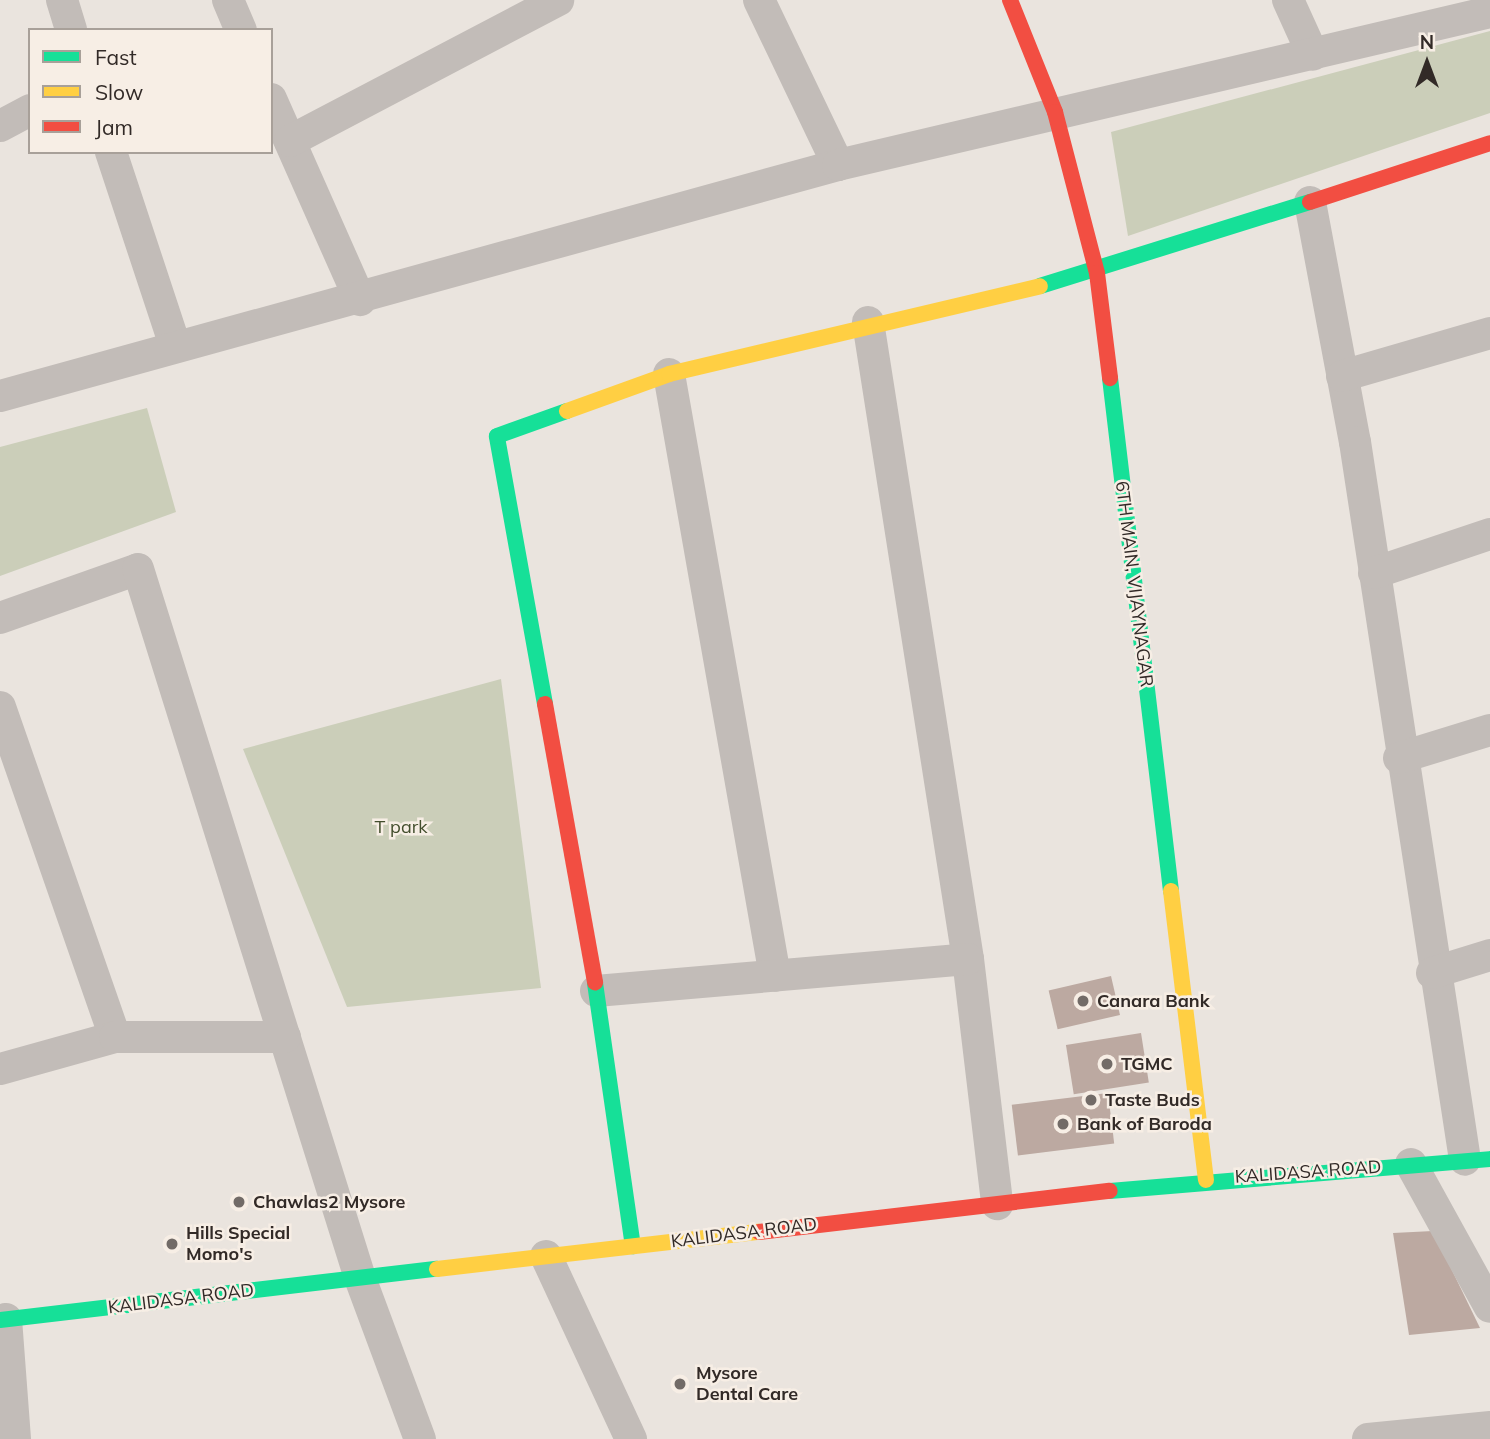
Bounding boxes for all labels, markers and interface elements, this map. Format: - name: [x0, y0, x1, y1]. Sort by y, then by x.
- legend: [28, 28, 273, 154]
- north arrow: [1392, 28, 1462, 98]
- text: N: [1420, 30, 1434, 54]
- text: Fast: [95, 44, 137, 70]
- text: Slow: [95, 79, 143, 105]
- text: Jam: [95, 114, 133, 140]
- street label: 6TH MAIN, VIJAYNAGAR: [1111, 480, 1157, 688]
- park label: T park: [375, 816, 427, 838]
- place label: Canara Bank: [1097, 990, 1210, 1012]
- marker: Canara Bank: [1075, 993, 1091, 1009]
- place label: TGMC: [1121, 1053, 1173, 1075]
- marker: TGMC: [1099, 1056, 1115, 1072]
- place label: Taste Buds: [1105, 1089, 1200, 1111]
- marker: Taste Buds: [1083, 1092, 1099, 1108]
- place label: Bank of Baroda: [1077, 1113, 1212, 1135]
- marker: Bank of Baroda: [1055, 1116, 1071, 1132]
- street label: KALIDASA ROAD: [1234, 1156, 1382, 1188]
- place label: Chawlas2 Mysore: [253, 1191, 405, 1213]
- marker: Chawlas2 Mysore: [231, 1194, 247, 1210]
- street label: KALIDASA ROAD: [670, 1213, 818, 1253]
- place label: Hills Special Momo's: [186, 1223, 290, 1266]
- marker: Hills Special Momo's: [164, 1236, 180, 1252]
- street label: KALIDASA ROAD: [107, 1279, 255, 1319]
- place label: Mysore Dental Care: [696, 1363, 798, 1406]
- marker: Mysore Dental Care: [670, 1374, 690, 1394]

